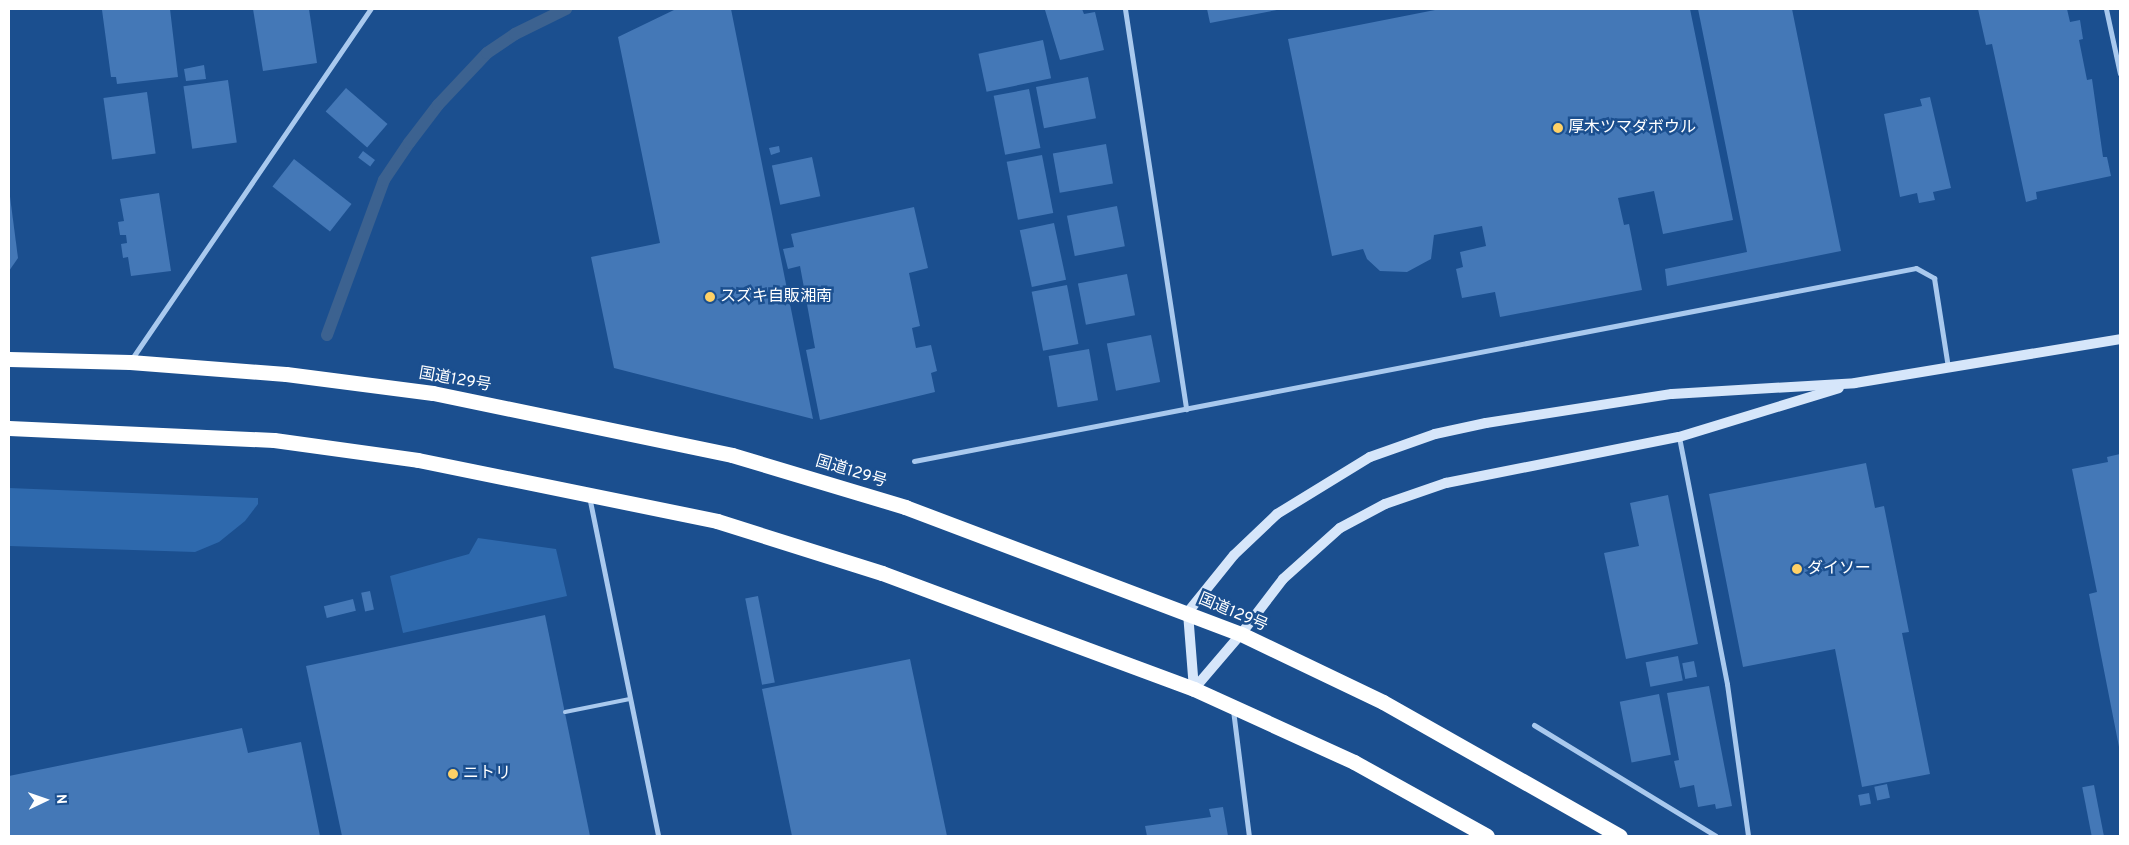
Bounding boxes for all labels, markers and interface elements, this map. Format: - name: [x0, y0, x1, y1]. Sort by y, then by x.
- place label: 厚木ツマダボウル: [1568, 118, 1696, 138]
- marker: 厚木ツマダボウル: [1552, 122, 1564, 134]
- place label: スズキ自販湘南: [720, 287, 832, 307]
- marker: スズキ自販湘南: [704, 291, 716, 303]
- street label: 国道129号: [417, 364, 493, 396]
- street label: 国道129号: [813, 452, 889, 492]
- place label: ダイソー: [1807, 559, 1871, 579]
- marker: ダイソー: [1791, 563, 1803, 575]
- street label: 国道129号: [1196, 590, 1270, 636]
- place label: ニトリ: [463, 764, 511, 784]
- marker: ニトリ: [447, 768, 459, 780]
- north arrow: [20, 775, 70, 825]
- text: N: [52, 794, 69, 805]

